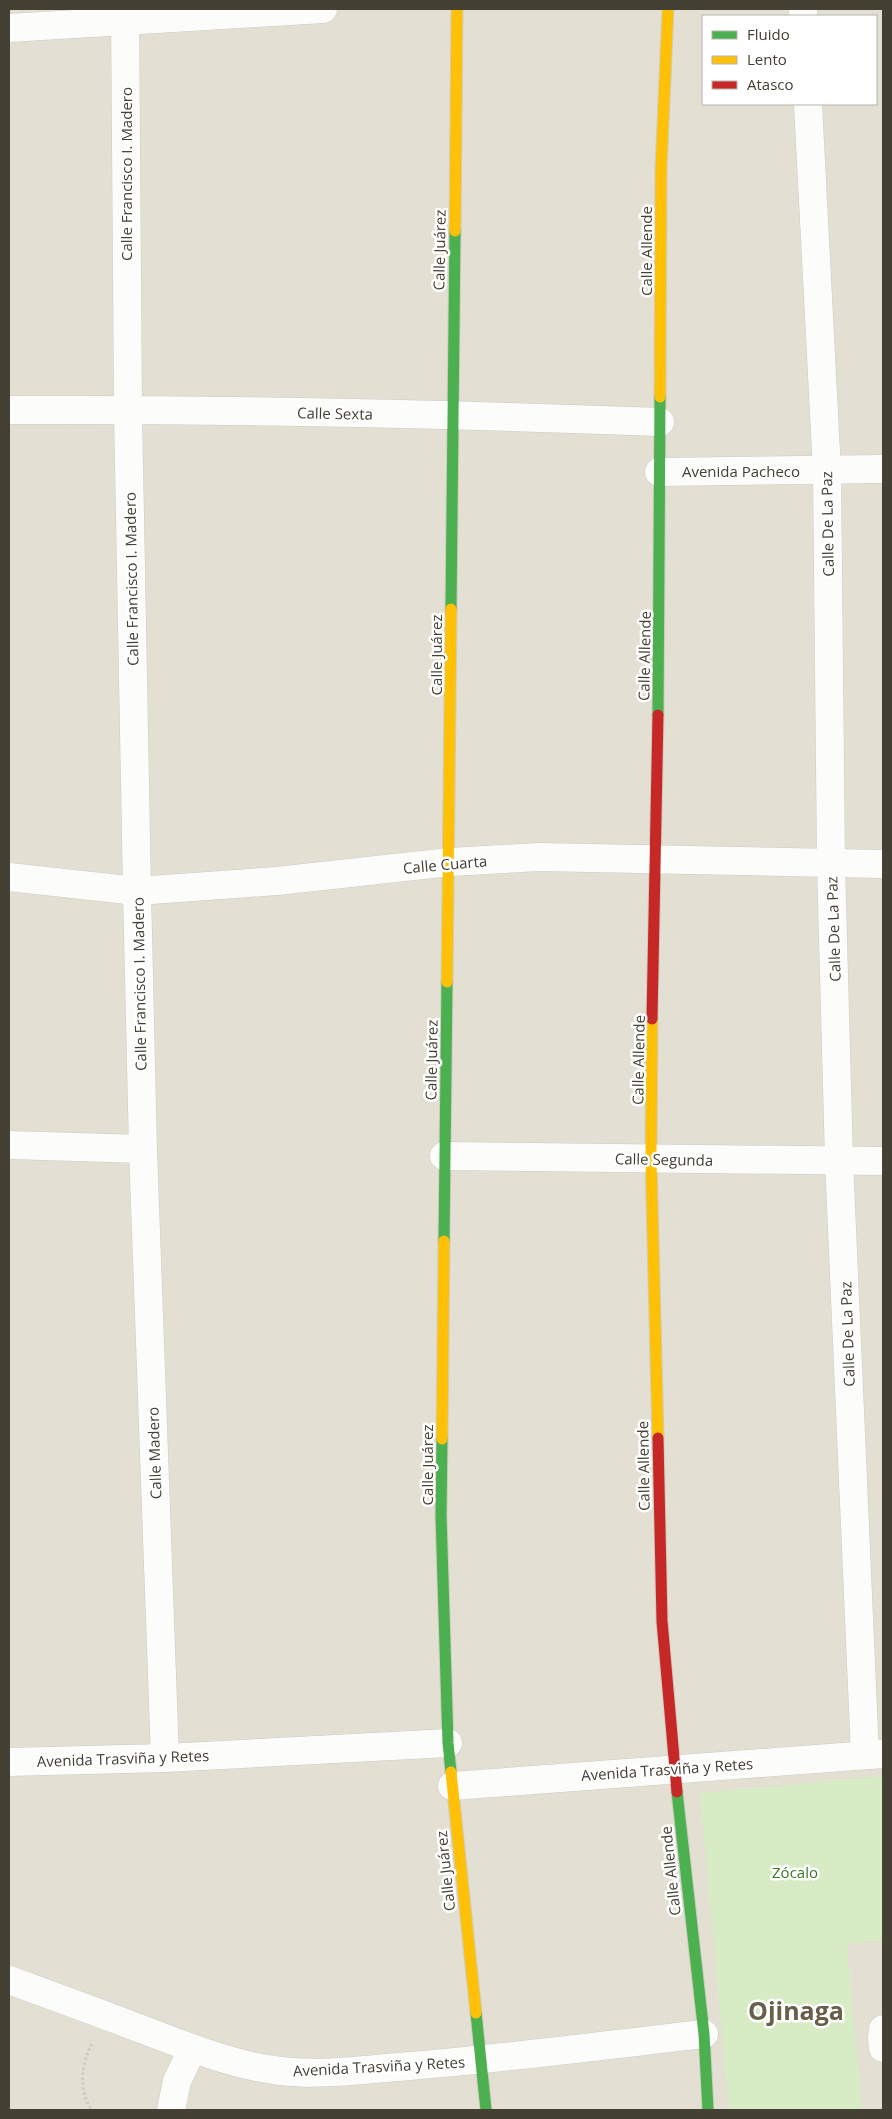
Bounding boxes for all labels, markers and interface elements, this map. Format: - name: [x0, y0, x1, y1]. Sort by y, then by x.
- legend: [702, 15, 877, 105]
- text: Fluido: [747, 24, 790, 44]
- text: Lento: [747, 49, 787, 69]
- text: Atasco: [747, 74, 794, 94]
- street label: Calle Francisco I. Madero: [116, 87, 136, 261]
- street label: Calle Allende: [636, 206, 656, 296]
- street label: Calle Juárez: [428, 209, 450, 291]
- street label: Calle Sexta: [297, 402, 373, 424]
- street label: Avenida Pacheco: [682, 461, 800, 481]
- street label: Calle De La Paz: [816, 471, 838, 577]
- street label: Calle Francisco I. Madero: [119, 492, 143, 666]
- street label: Calle Allende: [633, 611, 655, 701]
- street label: Calle Juárez: [426, 615, 446, 695]
- street label: Calle Cuarta: [402, 850, 488, 878]
- street label: Calle De La Paz: [821, 876, 845, 982]
- street label: Calle Francisco I. Madero: [127, 897, 151, 1071]
- street label: Calle Allende: [627, 1015, 649, 1105]
- street label: Calle Juárez: [420, 1019, 442, 1101]
- street label: Calle Segunda: [615, 1148, 713, 1170]
- street label: Calle De La Paz: [835, 1281, 859, 1387]
- street label: Calle Madero: [142, 1407, 166, 1499]
- street label: Calle Allende: [632, 1421, 654, 1511]
- street label: Calle Juárez: [417, 1425, 437, 1505]
- street label: Avenida Trasviña y Retes: [37, 1745, 209, 1771]
- street label: Avenida Trasviña y Retes: [580, 1753, 754, 1785]
- street label: Calle Allende: [655, 1825, 685, 1917]
- street label: Calle Juárez: [431, 1830, 459, 1912]
- park label: Zócalo: [772, 1862, 818, 1882]
- district label: Ojinaga: [748, 1993, 844, 2027]
- street label: Avenida Trasviña y Retes: [292, 2052, 466, 2080]

